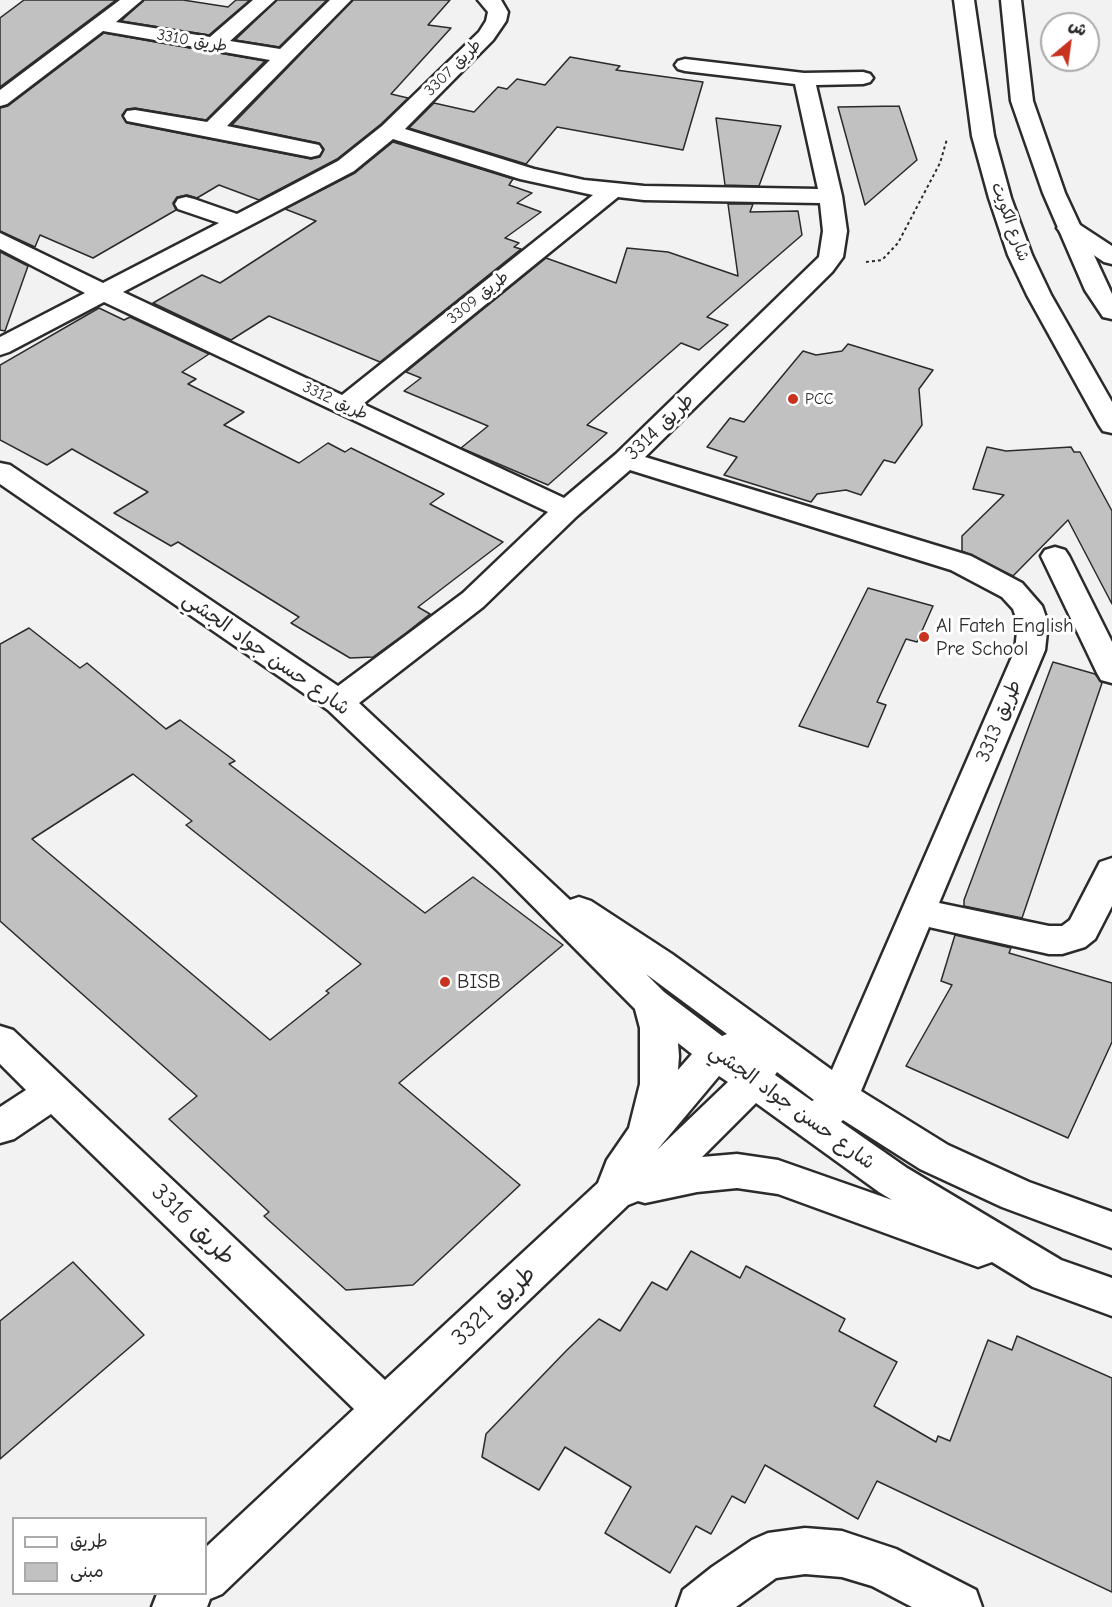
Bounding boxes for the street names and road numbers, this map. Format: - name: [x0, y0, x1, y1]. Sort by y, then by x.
- street label: طريق 3310: [155, 25, 229, 57]
- street label: طريق 3307: [421, 36, 485, 100]
- street label: شارع الكويت: [987, 180, 1033, 264]
- street label: طريق 3309: [443, 267, 513, 329]
- street label: طريق 3312: [299, 378, 371, 424]
- street label: طريق 3314: [621, 388, 699, 466]
- street label: شارع حسن جواد الجشي: [178, 587, 354, 721]
- street label: طريق 3313: [971, 676, 1027, 766]
- street label: شارع حسن جواد الجشي: [705, 1039, 879, 1175]
- street label: طريق 3316: [145, 1178, 241, 1272]
- street label: طريق 3321: [446, 1260, 542, 1352]

